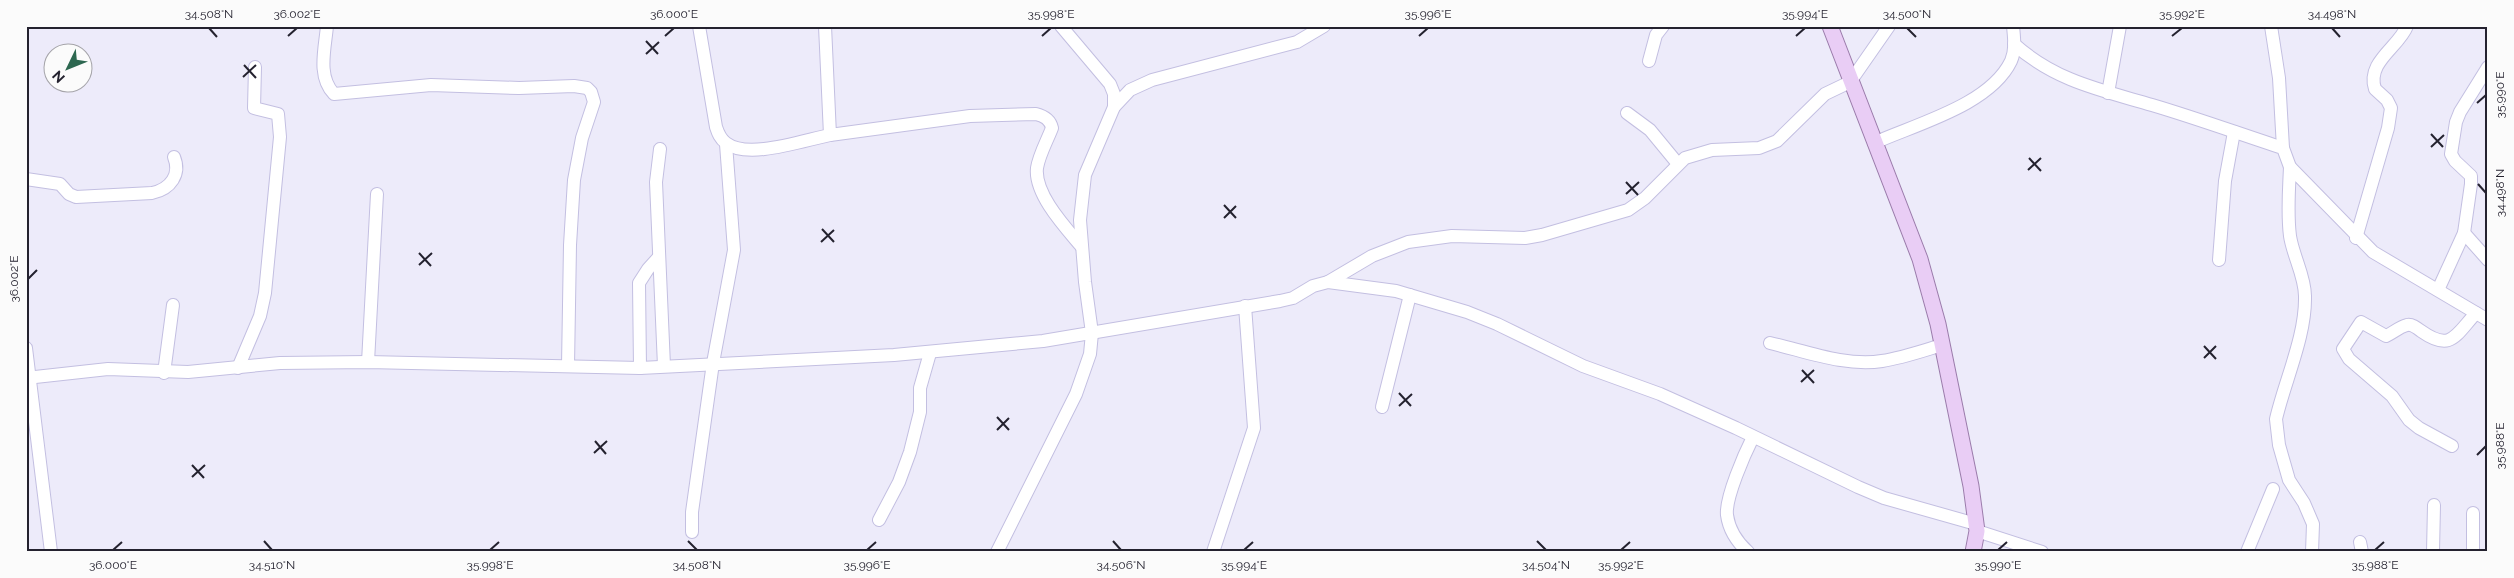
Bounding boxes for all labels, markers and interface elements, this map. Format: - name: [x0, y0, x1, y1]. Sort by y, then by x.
- text: 34.508°N: [185, 7, 233, 21]
- text: 36.002°E: [273, 7, 321, 21]
- text: 36.000°E: [650, 7, 698, 21]
- text: 35.998°E: [1028, 7, 1074, 21]
- text: 35.996°E: [1404, 7, 1452, 21]
- text: 35.994°E: [1782, 7, 1828, 21]
- text: 34.500°N: [1883, 7, 1931, 21]
- text: 35.992°E: [2159, 7, 2205, 21]
- text: 34.498°N: [2308, 7, 2356, 21]
- north arrow: [42, 42, 92, 92]
- text: N: [49, 68, 68, 86]
- text: 35.990°E: [2493, 72, 2507, 118]
- text: 34.498°N: [2493, 169, 2507, 217]
- text: 36.002°E: [7, 255, 21, 303]
- text: 35.988°E: [2493, 423, 2507, 469]
- text: 36.000°E: [89, 558, 137, 572]
- text: 34.510°N: [249, 558, 295, 572]
- text: 35.998°E: [467, 558, 513, 572]
- text: 34.508°N: [673, 558, 721, 572]
- text: 35.996°E: [843, 558, 891, 572]
- text: 34.506°N: [1097, 558, 1145, 572]
- text: 35.994°E: [1221, 558, 1267, 572]
- text: 34.504°N: [1522, 558, 1570, 572]
- text: 35.992°E: [1598, 558, 1644, 572]
- text: 35.990°E: [1975, 558, 2021, 572]
- text: 35.988°E: [2352, 558, 2398, 572]

